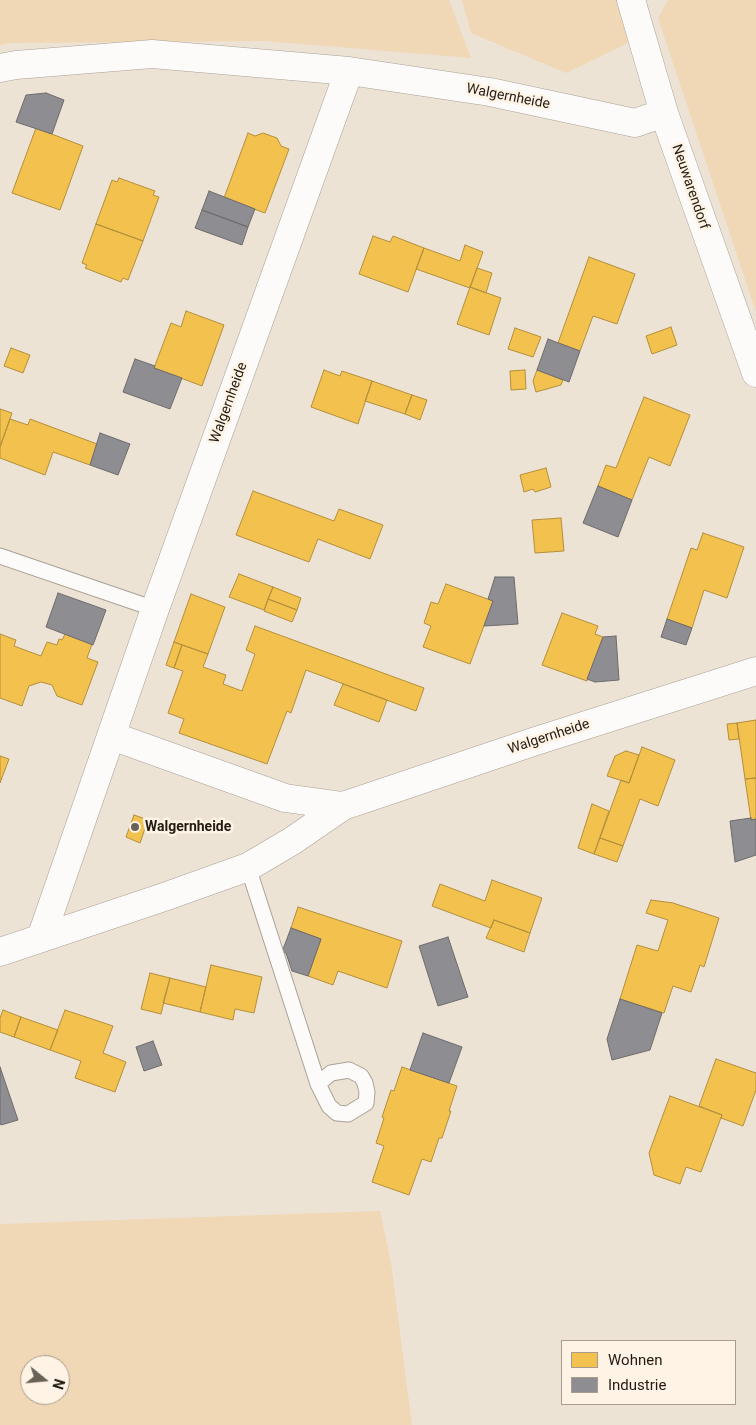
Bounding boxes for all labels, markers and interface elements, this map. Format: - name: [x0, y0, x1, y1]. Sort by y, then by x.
- street label: Walgernheide: [465, 81, 551, 113]
- street label: Neuwarendorf: [668, 142, 712, 232]
- street label: Walgernheide: [207, 360, 251, 446]
- street label: Walgernheide: [506, 716, 592, 758]
- place label: Walgernheide: [145, 819, 231, 835]
- marker: Walgernheide: [129, 821, 141, 833]
- legend: [561, 1340, 736, 1405]
- text: Wohnen: [608, 1351, 662, 1369]
- north arrow: [20, 1355, 70, 1405]
- text: Industrie: [608, 1376, 666, 1394]
- text: N: [49, 1377, 67, 1391]

